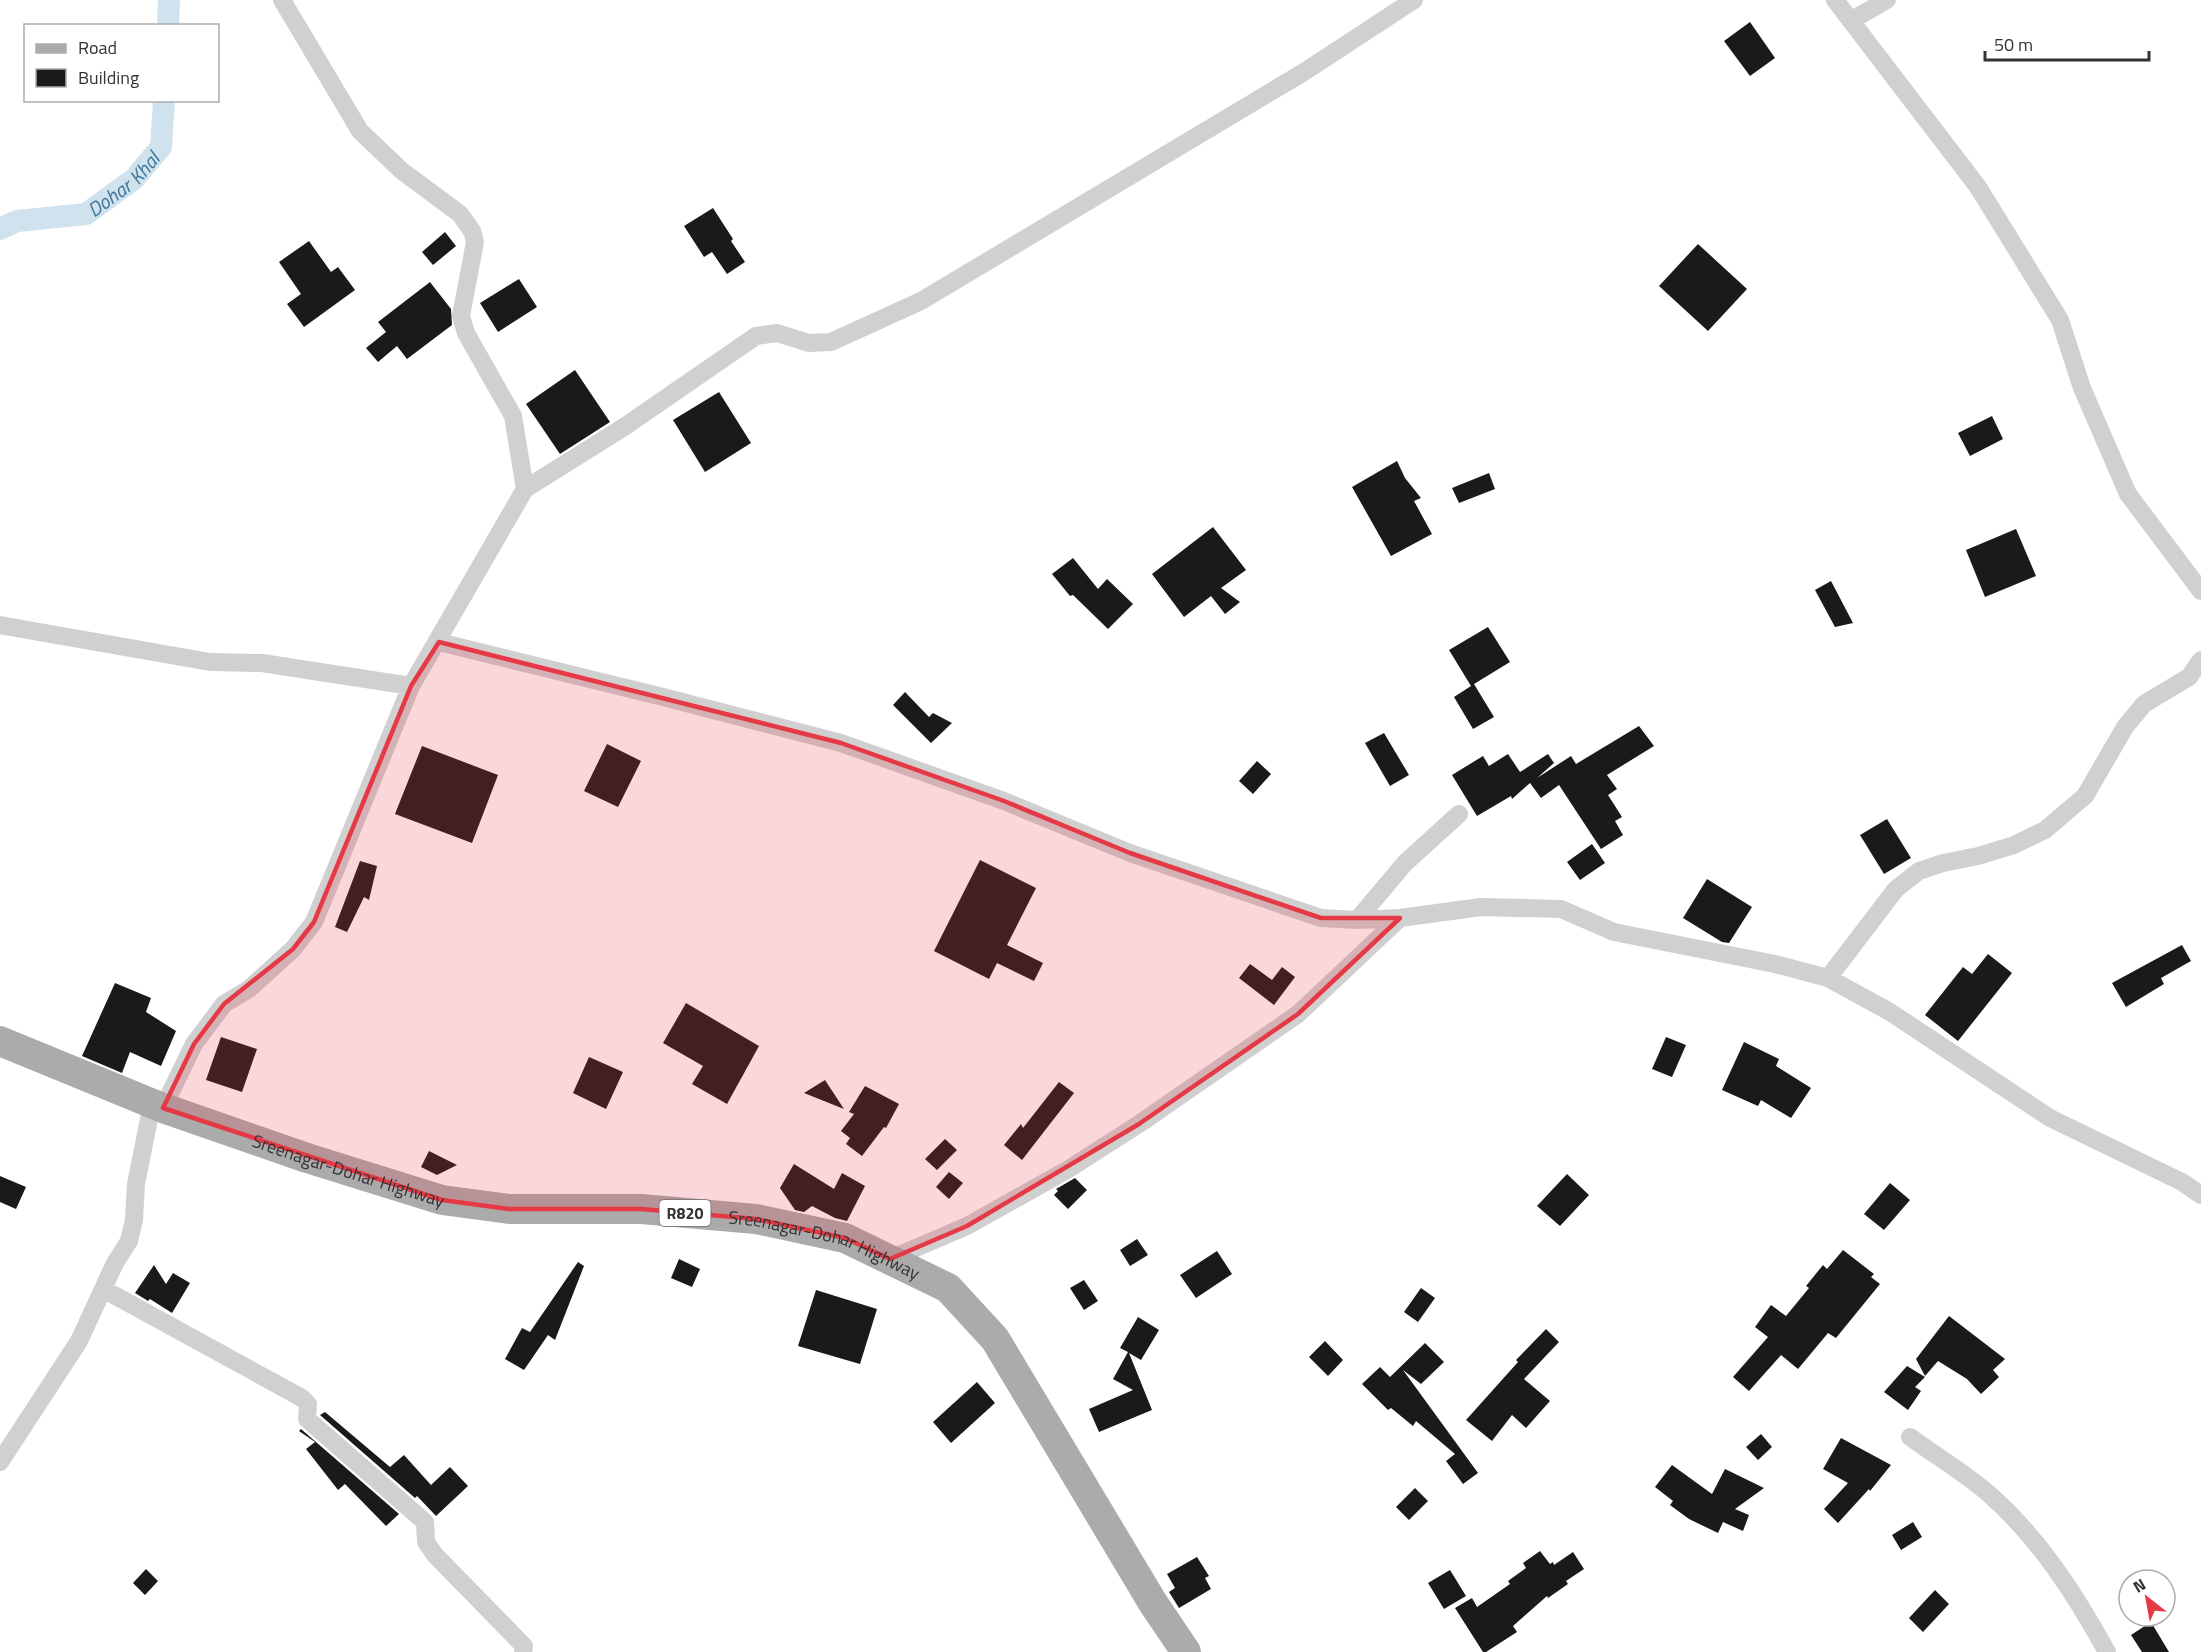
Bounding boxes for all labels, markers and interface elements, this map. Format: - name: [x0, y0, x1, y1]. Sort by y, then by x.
- legend: [24, 24, 219, 102]
- scale bar: [1985, 24, 2148, 62]
- text: 50 m: [1994, 31, 2033, 58]
- text: Road: [78, 34, 117, 61]
- text: Building: [78, 64, 139, 91]
- water label: Dohar Khal: [80, 142, 168, 224]
- street label: Sreenagar-Dohar Highway: [249, 1127, 448, 1214]
- road number: R820: [660, 1200, 710, 1226]
- street label: Sreenagar-Dohar Highway: [728, 1203, 925, 1286]
- north arrow: [2117, 1568, 2177, 1628]
- text: N: [2128, 1572, 2150, 1598]

